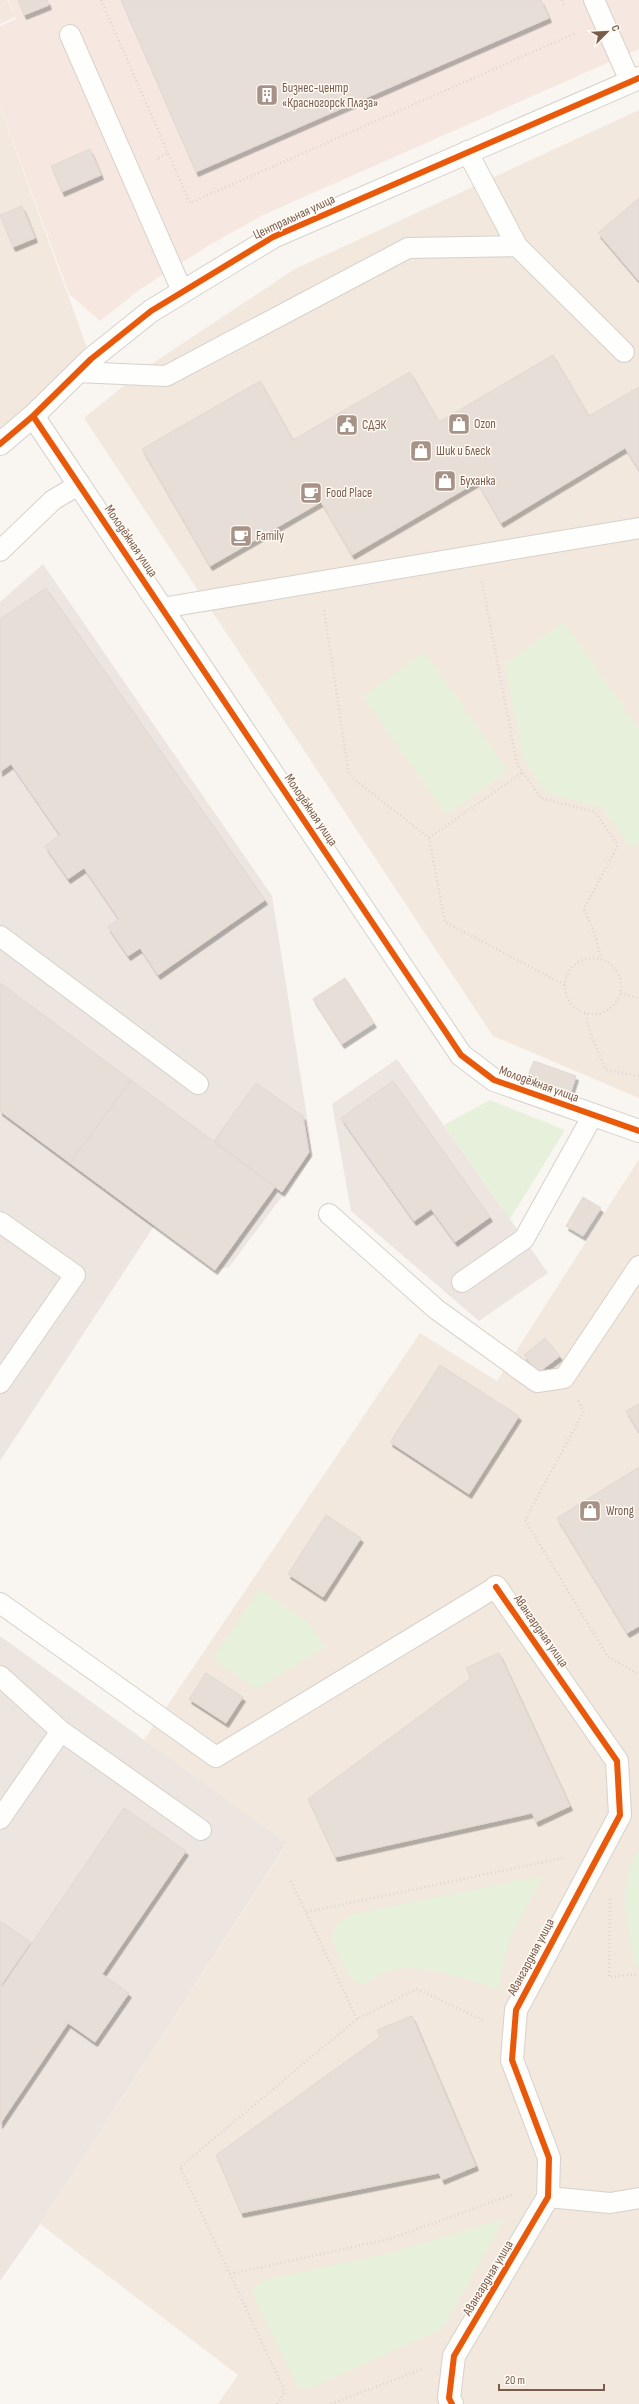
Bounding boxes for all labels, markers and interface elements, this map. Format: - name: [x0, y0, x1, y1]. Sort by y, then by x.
- north arrow: [587, 12, 627, 52]
- text: С: [609, 23, 623, 34]
- place label: Бизнес-центр «Красногорск Плаза»: [282, 80, 378, 111]
- building icon: Бизнес-центр «Красногорск Плаза»: [254, 82, 280, 108]
- street label: Центральная улица: [251, 191, 337, 243]
- shop icon: Ozon: [446, 411, 472, 437]
- public building icon: СДЭК: [334, 412, 360, 438]
- place label: Ozon: [474, 416, 496, 432]
- place label: СДЭК: [362, 417, 387, 433]
- shop icon: Шик и Блеск: [408, 438, 434, 464]
- place label: Шик и Блеск: [436, 443, 490, 459]
- shop icon: Буханка: [432, 468, 458, 494]
- place label: Буханка: [460, 473, 496, 489]
- cafe icon: Food Place: [298, 480, 324, 506]
- place label: Food Place: [326, 485, 372, 501]
- street label: Молодёжная улица: [101, 502, 161, 580]
- cafe icon: Family: [228, 523, 254, 549]
- place label: Family: [256, 528, 284, 544]
- street label: Молодёжная улица: [281, 771, 341, 849]
- street label: Молодёжная улица: [497, 1062, 581, 1106]
- shop icon: Wrong: [577, 1498, 603, 1524]
- place label: Wrong: [606, 1503, 634, 1519]
- street label: Авангардная улица: [510, 1591, 572, 1670]
- street label: Авангардная улица: [504, 1916, 558, 1999]
- street label: Авангардная улица: [459, 2238, 517, 2319]
- scale bar: [499, 2366, 604, 2392]
- text: 20 m: [505, 2373, 525, 2388]

